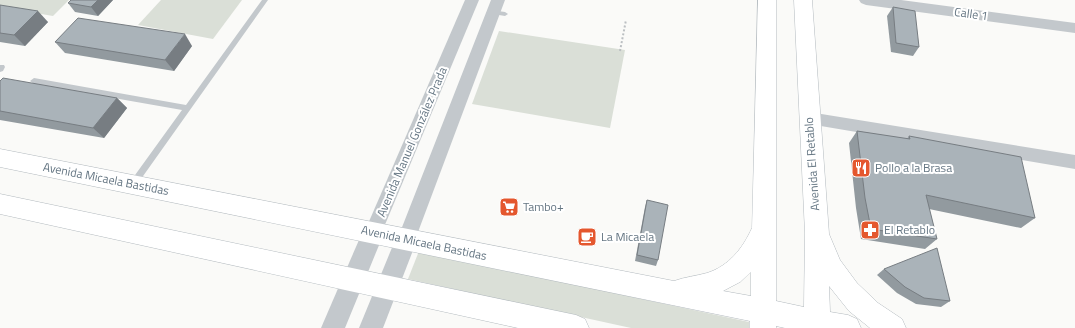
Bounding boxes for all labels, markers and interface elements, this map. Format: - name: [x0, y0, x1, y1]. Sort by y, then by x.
- street label: Calle 1: [953, 2, 989, 25]
- street label: Avenida Manuel González Prada: [371, 64, 452, 220]
- street label: Avenida El Retablo: [799, 117, 824, 211]
- street label: Avenida Micaela Bastidas: [41, 157, 171, 200]
- restaurant icon: Pollo a la Brasa: [850, 157, 872, 179]
- place label: Pollo a la Brasa: [875, 158, 952, 177]
- supermarket icon: Tambo+: [498, 196, 520, 218]
- place label: Tambo+: [523, 197, 564, 216]
- pharmacy icon: El Retablo: [859, 219, 881, 241]
- street label: Avenida Micaela Bastidas: [360, 220, 489, 265]
- place label: El Retablo: [884, 220, 935, 239]
- cafe icon: La Micaela: [576, 226, 598, 248]
- place label: La Micaela: [601, 227, 654, 246]

